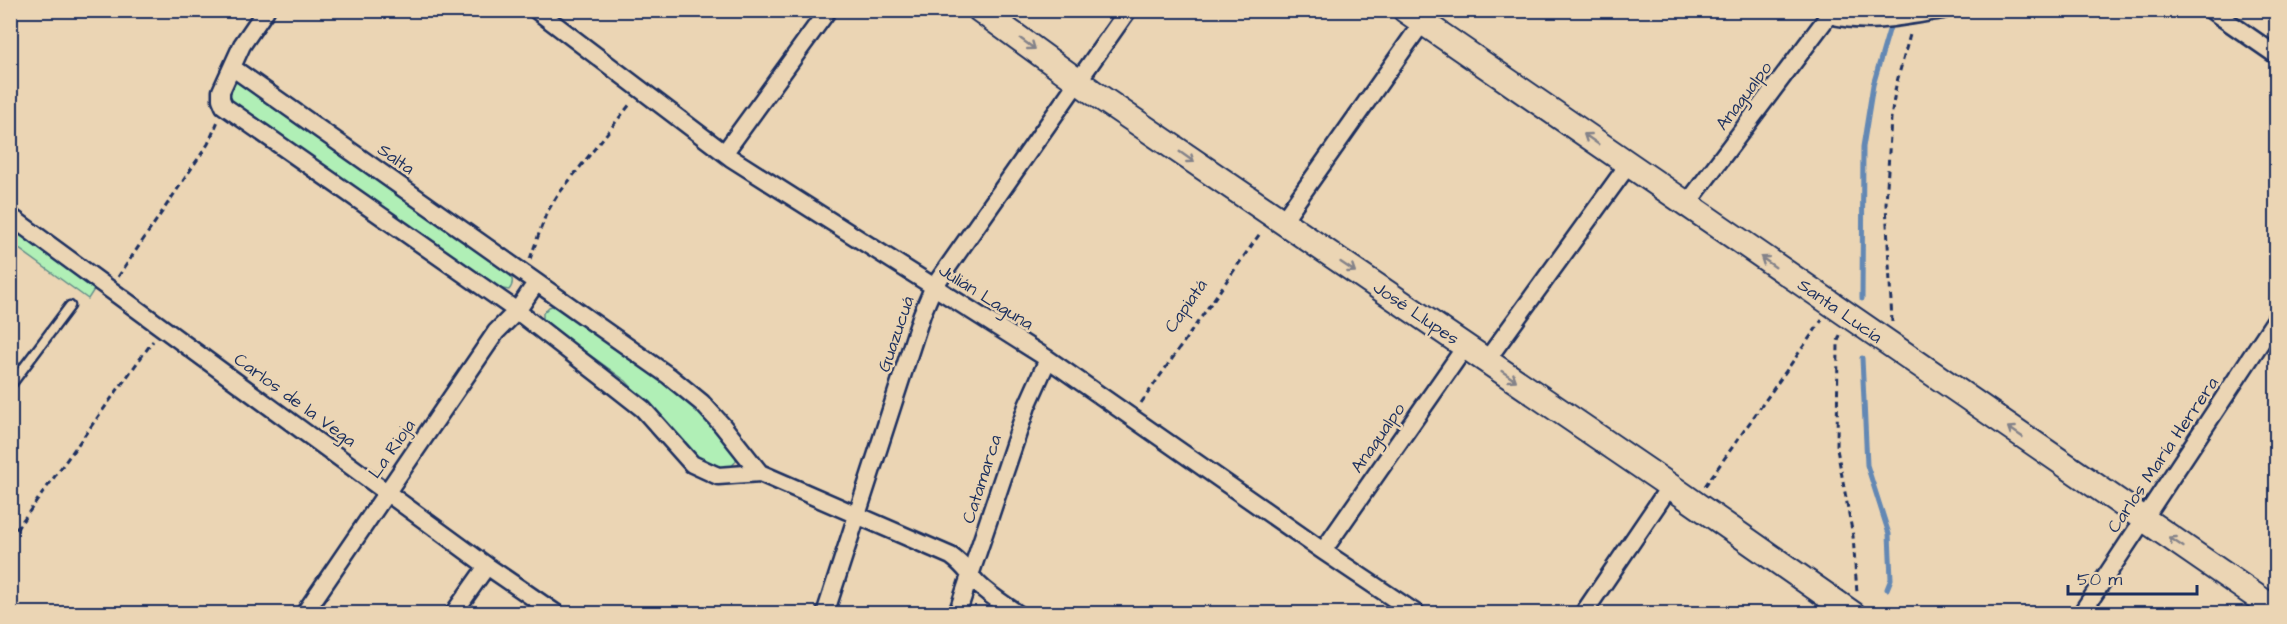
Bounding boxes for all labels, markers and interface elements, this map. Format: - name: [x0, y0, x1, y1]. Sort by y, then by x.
- one-way arrow: [1019, 37, 1035, 50]
- street label: Anagualpo: [1710, 56, 1779, 136]
- one-way arrow: [1583, 133, 1599, 145]
- street label: Salta: [372, 137, 420, 181]
- one-way arrow: [1178, 151, 1194, 163]
- one-way arrow: [1761, 256, 1777, 268]
- street label: Julián Laguna: [933, 258, 1038, 337]
- one-way arrow: [1339, 261, 1355, 273]
- street label: Santa Lucía: [1793, 273, 1887, 349]
- street label: Capiatá: [1158, 274, 1214, 338]
- street label: José Llupes: [1368, 275, 1464, 351]
- street label: Guazucuá: [871, 293, 921, 375]
- street label: Carlos de la Vega: [228, 347, 361, 454]
- one-way arrow: [1500, 370, 1517, 383]
- street label: Carlos María Herrera: [2101, 372, 2225, 538]
- street label: Anagualpo: [1345, 398, 1412, 479]
- street label: La Rioja: [363, 414, 421, 484]
- one-way arrow: [2008, 426, 2024, 438]
- street label: Catamarca: [956, 431, 1008, 527]
- one-way arrow: [2169, 536, 2185, 548]
- scale bar: [2068, 558, 2197, 596]
- text: 50 m: [2077, 567, 2122, 592]

